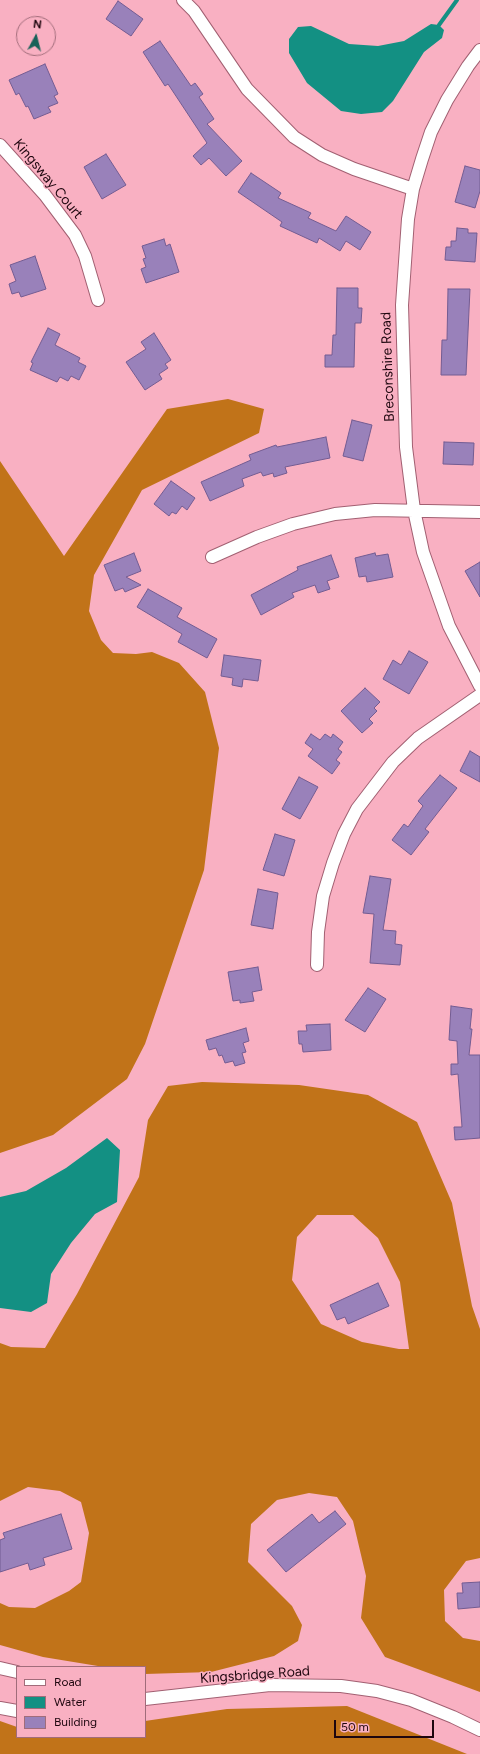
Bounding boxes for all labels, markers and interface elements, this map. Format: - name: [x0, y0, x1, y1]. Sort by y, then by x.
- north arrow: [16, 16, 56, 56]
- text: N: [32, 18, 42, 32]
- street label: Kingsway Court: [10, 136, 86, 222]
- street label: Breconshire Road: [378, 312, 398, 422]
- street label: Kingsbridge Road: [199, 1663, 311, 1687]
- legend: [16, 1666, 146, 1738]
- text: Road: [54, 1675, 82, 1689]
- text: Water: [54, 1695, 86, 1709]
- scale bar: [336, 1712, 436, 1738]
- text: Building: [54, 1715, 97, 1729]
- text: 50 m: [341, 1720, 369, 1734]

